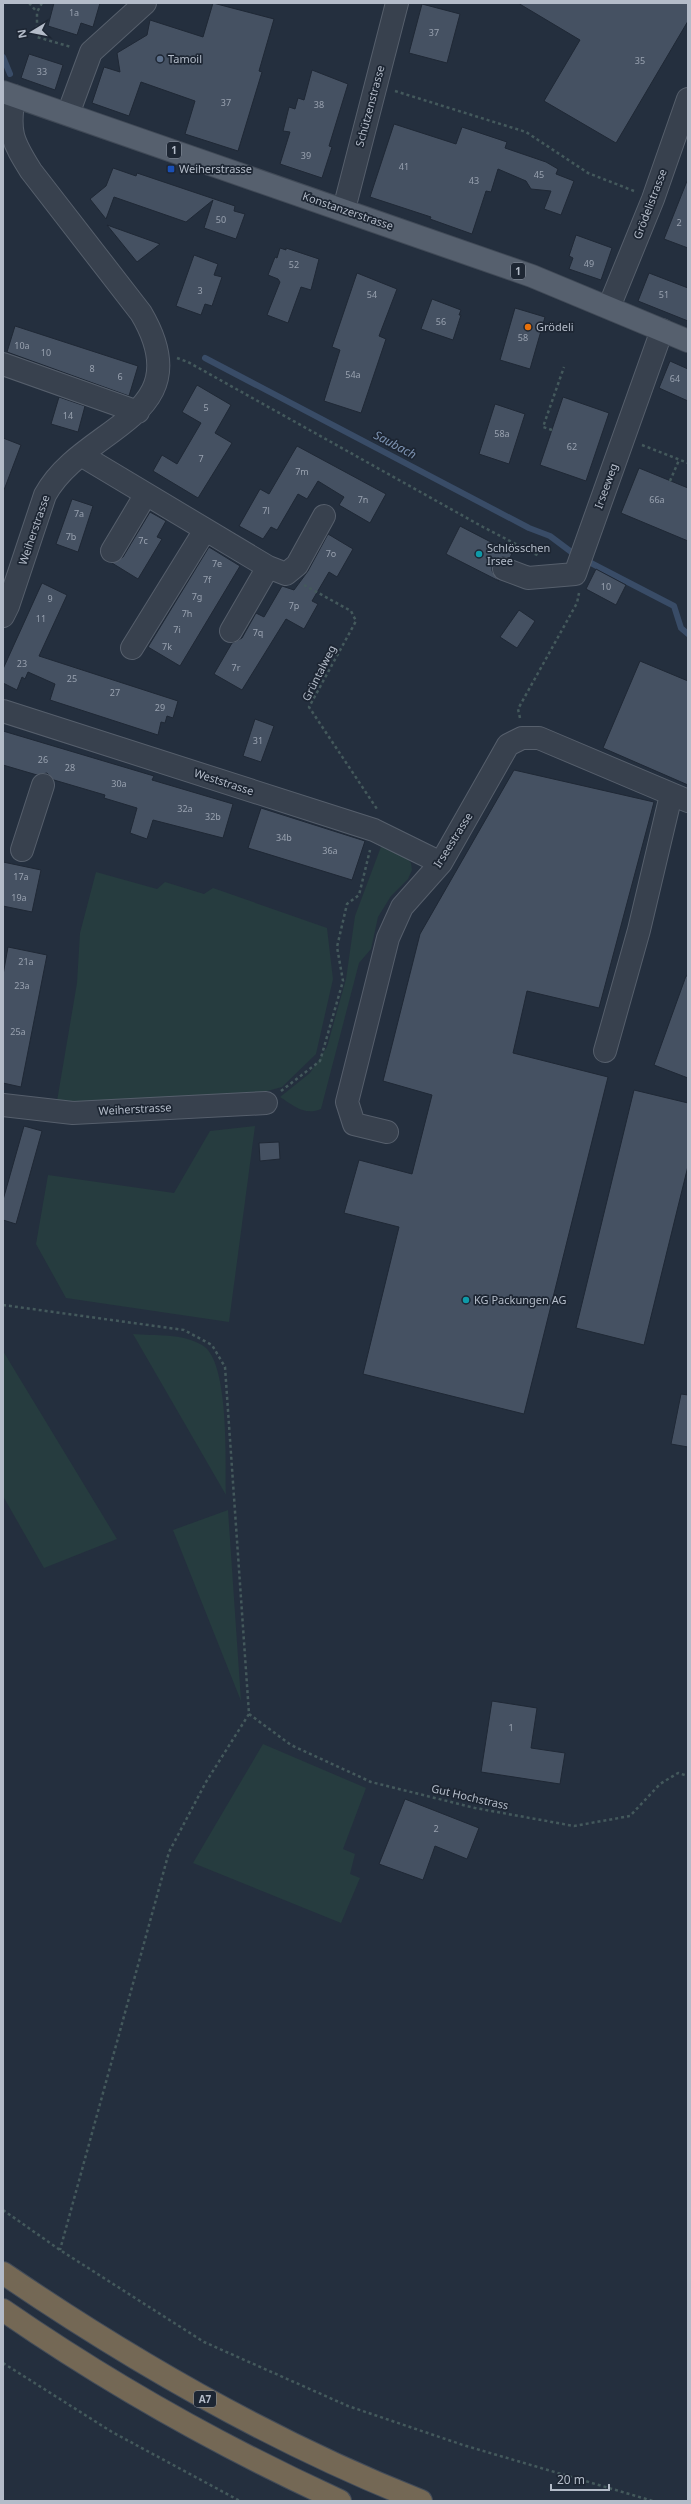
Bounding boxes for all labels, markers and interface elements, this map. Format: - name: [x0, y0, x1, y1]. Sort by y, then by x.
- house number: 1a: [69, 6, 79, 19]
- north arrow: [12, 12, 52, 52]
- house number: 37: [429, 26, 439, 39]
- text: N: [13, 28, 30, 40]
- place label: Tamoil: [168, 51, 202, 66]
- marker: Tamoil: [155, 54, 165, 64]
- house number: 35: [635, 54, 645, 67]
- street label: Schützenstrasse: [351, 64, 388, 148]
- house number: 33: [37, 65, 47, 78]
- house number: 37: [221, 96, 231, 109]
- house number: 38: [314, 98, 324, 111]
- road number: 1: [167, 142, 181, 158]
- house number: 39: [301, 149, 311, 162]
- house number: 41: [399, 160, 409, 173]
- place label: Weiherstrasse: [179, 161, 252, 176]
- marker: Weiherstrasse: [166, 164, 176, 174]
- street label: Grödelistrasse: [629, 167, 670, 241]
- house number: 45: [534, 168, 544, 181]
- house number: 43: [469, 174, 479, 187]
- street label: Konstanzerstrasse: [301, 188, 395, 233]
- house number: 50: [216, 213, 226, 226]
- house number: 2: [676, 216, 682, 229]
- house number: 49: [584, 257, 594, 270]
- house number: 52: [289, 258, 299, 271]
- road number: 1: [511, 263, 525, 279]
- house number: 3: [197, 284, 203, 297]
- house number: 54: [367, 288, 377, 301]
- house number: 51: [659, 288, 669, 301]
- house number: 56: [436, 315, 446, 328]
- place label: Grödeli: [536, 319, 574, 334]
- marker: Grödeli: [523, 322, 533, 332]
- house number: 58: [518, 331, 528, 344]
- house number: 10a: [14, 339, 30, 352]
- house number: 10: [41, 346, 51, 359]
- house number: 8: [89, 362, 95, 375]
- house number: 54a: [345, 368, 361, 381]
- house number: 6: [117, 370, 123, 383]
- house number: 64: [670, 372, 680, 385]
- house number: 5: [203, 401, 209, 414]
- house number: 14: [63, 409, 73, 422]
- water label: Saubach: [371, 426, 420, 463]
- house number: 58a: [494, 427, 510, 440]
- house number: 62: [567, 440, 577, 453]
- house number: 7: [198, 452, 204, 465]
- street label: Irseeweg: [590, 461, 621, 511]
- house number: 7m: [295, 465, 309, 478]
- street label: Weiherstrasse: [15, 493, 53, 567]
- house number: 7n: [358, 493, 368, 506]
- house number: 66a: [649, 493, 665, 506]
- house number: 7l: [262, 504, 270, 517]
- house number: 7a: [74, 507, 84, 520]
- house number: 7b: [66, 530, 77, 543]
- house number: 7c: [138, 534, 148, 547]
- place label: Schlösschen Irsee: [487, 540, 550, 568]
- house number: 7o: [326, 547, 336, 560]
- marker: Schlösschen Irsee: [474, 549, 484, 559]
- house number: 7e: [212, 557, 222, 570]
- house number: 7f: [203, 573, 212, 586]
- house number: 10: [601, 580, 611, 593]
- house number: 7g: [192, 590, 202, 603]
- house number: 9: [47, 592, 53, 605]
- house number: 7p: [289, 599, 300, 612]
- house number: 7h: [182, 607, 192, 620]
- house number: 11: [36, 612, 46, 625]
- house number: 7i: [173, 623, 181, 636]
- house number: 7q: [253, 626, 263, 639]
- house number: 7k: [162, 640, 172, 653]
- street label: Grüntalweg: [298, 642, 339, 703]
- house number: 23: [17, 657, 27, 670]
- house number: 7r: [232, 661, 241, 674]
- house number: 25: [67, 672, 77, 685]
- house number: 27: [110, 686, 120, 699]
- house number: 29: [155, 701, 165, 714]
- house number: 31: [253, 734, 263, 747]
- house number: 26: [38, 753, 48, 766]
- house number: 28: [65, 761, 75, 774]
- street label: Weststrasse: [192, 765, 256, 798]
- house number: 30a: [111, 777, 127, 790]
- house number: 32a: [177, 802, 193, 815]
- street label: Irseestrasse: [430, 809, 475, 870]
- house number: 32b: [205, 810, 221, 823]
- house number: 34b: [276, 831, 292, 844]
- house number: 36a: [322, 844, 338, 857]
- house number: 17a: [13, 870, 29, 883]
- house number: 19a: [11, 891, 27, 904]
- house number: 21a: [18, 955, 34, 968]
- house number: 23a: [14, 979, 30, 992]
- house number: 25a: [10, 1025, 26, 1038]
- street label: Weiherstrasse: [98, 1099, 172, 1118]
- place label: KG Packungen AG: [474, 1292, 566, 1307]
- marker: KG Packungen AG: [461, 1295, 471, 1305]
- house number: 1: [508, 1721, 514, 1734]
- street label: Gut Hochstrass: [430, 1780, 510, 1813]
- house number: 2: [433, 1822, 439, 1835]
- road number: A7: [194, 2391, 216, 2407]
- scale bar: [551, 2466, 609, 2492]
- text: 20 m: [557, 2471, 585, 2488]

